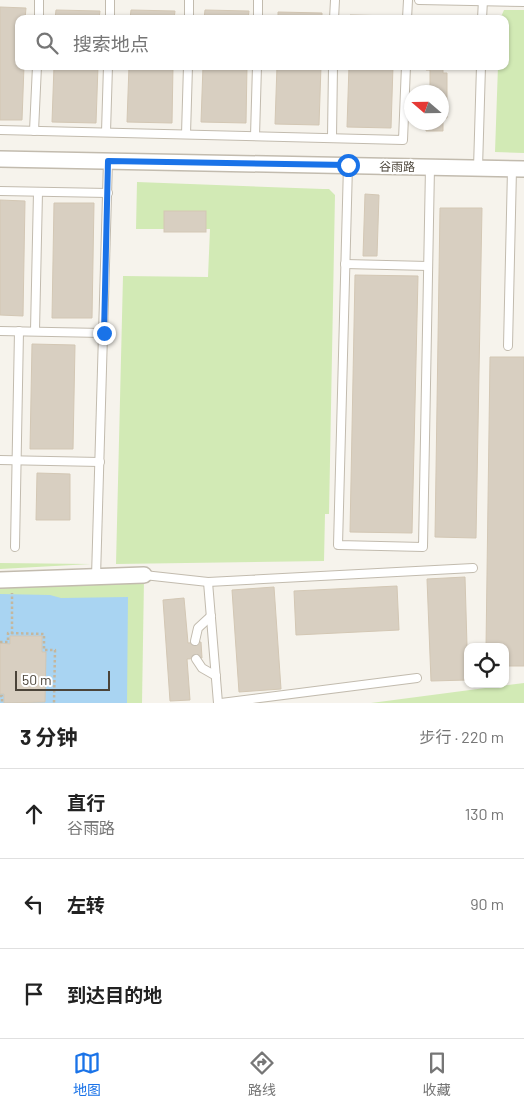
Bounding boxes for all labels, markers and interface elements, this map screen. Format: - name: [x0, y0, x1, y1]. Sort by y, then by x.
- search box: [15, 15, 509, 70]
- icon: search: [33, 29, 61, 57]
- text: 搜索地点: [73, 32, 149, 55]
- north arrow: [404, 85, 449, 130]
- route start: [337, 154, 360, 177]
- street label: 谷雨路: [379, 159, 415, 173]
- route end: [93, 322, 116, 345]
- map controls: [464, 643, 509, 688]
- button: locate: [464, 643, 509, 688]
- scale bar: [15, 668, 110, 691]
- text: 50 m: [22, 671, 51, 688]
- text: 3 分钟: [20, 724, 78, 749]
- text: 步行 · 220 m: [420, 727, 504, 746]
- text: 直行: [67, 791, 105, 814]
- icon: ahead: [20, 800, 48, 828]
- text: 130 m: [465, 804, 504, 823]
- text: 谷雨路: [67, 818, 115, 837]
- icon: left: [20, 890, 48, 918]
- text: 左转: [67, 893, 105, 916]
- text: 90 m: [470, 894, 504, 913]
- icon: arrive: [20, 980, 48, 1008]
- text: 到达目的地: [67, 983, 162, 1006]
- tab: 地图: [73, 1049, 101, 1099]
- tab: 路线: [248, 1049, 276, 1099]
- tab: 收藏: [423, 1049, 451, 1099]

